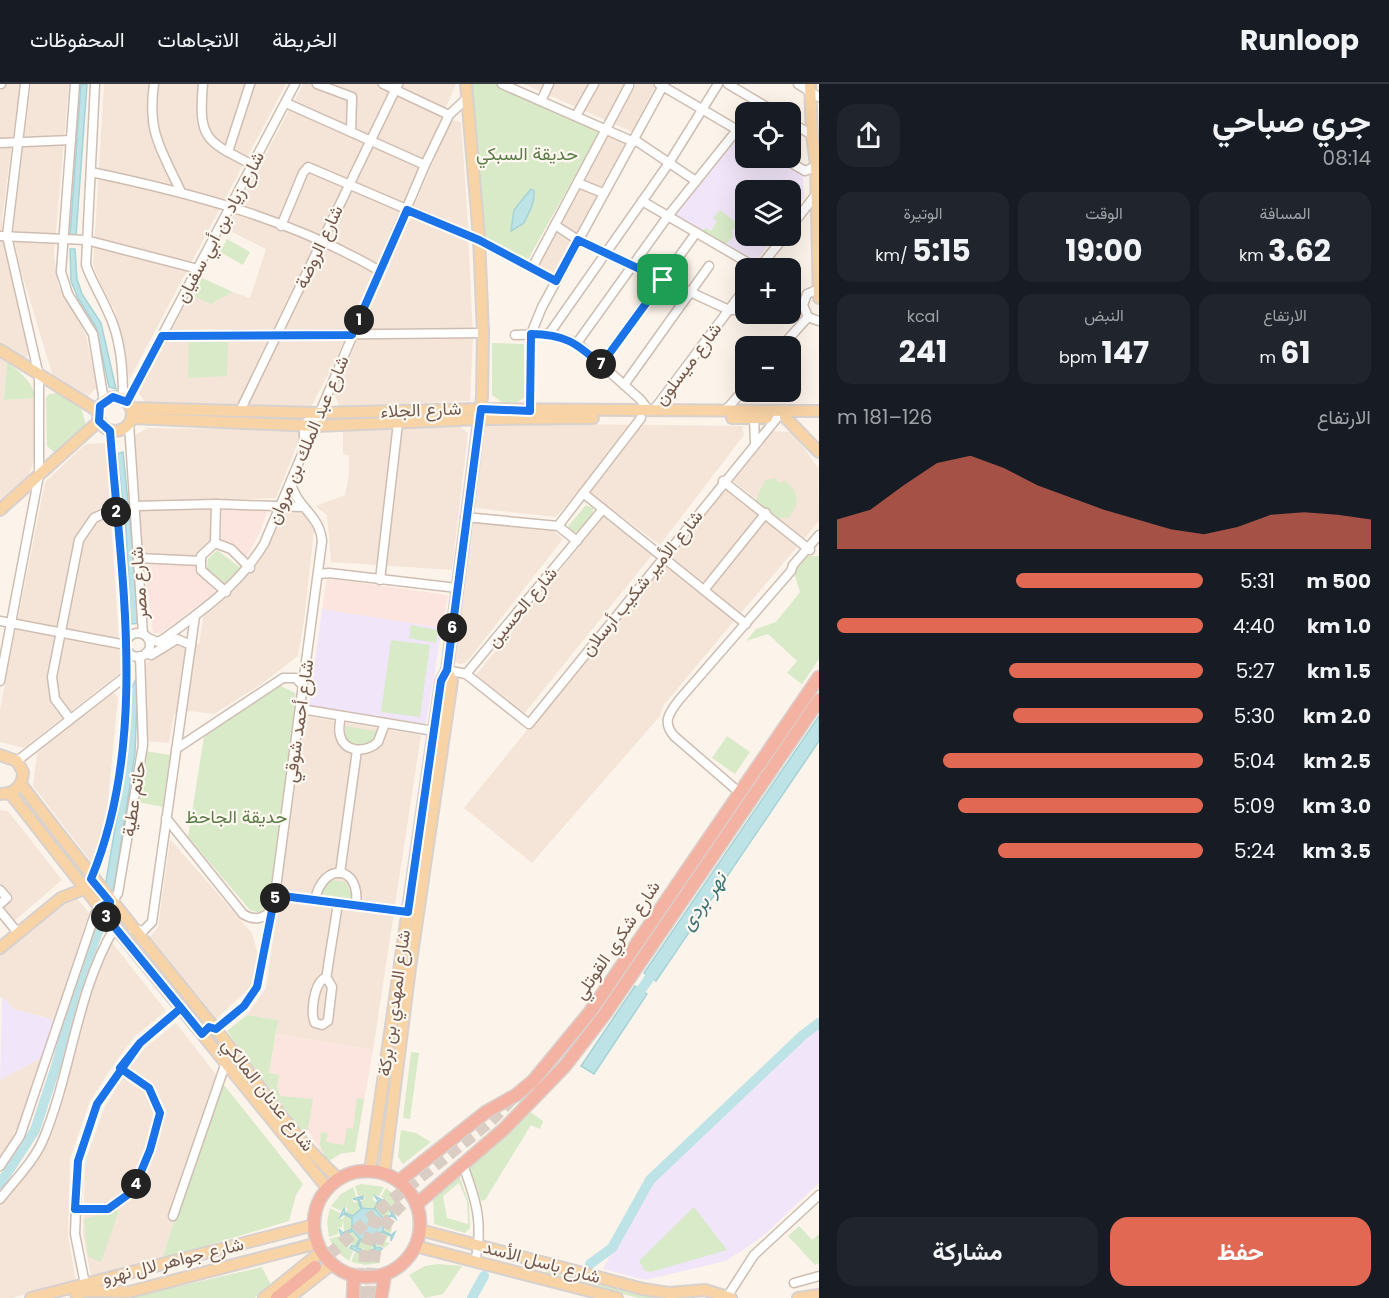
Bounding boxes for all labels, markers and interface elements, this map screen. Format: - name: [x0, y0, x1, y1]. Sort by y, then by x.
- text: Runloop: [1240, 21, 1359, 60]
- text: المحفوظات: [30, 25, 125, 54]
- text: الاتجاهات: [158, 25, 239, 54]
- text: الخريطة: [272, 25, 337, 54]
- text: جري صباحي: [1212, 97, 1371, 144]
- map controls: [735, 102, 801, 402]
- button: locate: [735, 102, 801, 168]
- button: share: [837, 104, 900, 167]
- park label: حديقة السبكي: [476, 141, 578, 169]
- text: 08:14: [1323, 144, 1371, 172]
- street label: شارع زياد بن أبي سفيان: [169, 147, 273, 308]
- button: layers: [735, 180, 801, 246]
- street label: شارع الروضة: [288, 201, 349, 293]
- text: الوتيرة: [903, 202, 943, 225]
- text: الوقت: [1085, 202, 1123, 225]
- text: المسافة: [1260, 202, 1310, 225]
- text: 5:15: [912, 229, 971, 272]
- text: 19:00: [1065, 229, 1143, 272]
- text: 3.62: [1268, 229, 1331, 272]
- text: /km: [875, 244, 912, 267]
- text: km: [1239, 244, 1268, 267]
- pin: [637, 254, 688, 305]
- button: +: [735, 258, 801, 324]
- icon: arrive: [646, 263, 679, 296]
- text: النبض: [1084, 304, 1124, 327]
- text: الارتفاع: [1263, 304, 1307, 327]
- pin: 1: [344, 305, 374, 335]
- text: kcal: [907, 305, 939, 328]
- text: 1: [356, 308, 362, 331]
- street label: شارع ميسلون: [648, 317, 727, 410]
- text: 241: [899, 330, 947, 373]
- text: 147: [1101, 331, 1149, 374]
- text: 61: [1280, 331, 1311, 374]
- button: −: [735, 336, 801, 402]
- text: bpm: [1059, 346, 1101, 369]
- text: m: [1259, 346, 1280, 369]
- pin: 7: [586, 349, 616, 379]
- street label: شارع عبد الملك بن مروان: [261, 351, 354, 528]
- text: 7: [597, 352, 605, 375]
- street label: شارع الجلاء: [380, 396, 462, 423]
- text: 126–181 m: [837, 403, 933, 431]
- text: الارتفاع: [1317, 403, 1371, 431]
- pin: 2: [101, 497, 131, 527]
- text: 2: [111, 500, 121, 523]
- street label: شارع الأمير شكيب أرسلان: [575, 504, 708, 661]
- street label: شارع مصر: [123, 546, 154, 621]
- street label: شارع الحسين: [481, 561, 563, 652]
- text: 5:31: [1240, 567, 1275, 595]
- text: 500 m: [1306, 567, 1371, 595]
- text: 4:40: [1233, 612, 1275, 640]
- text: 1.0 km: [1307, 612, 1371, 640]
- pin: 6: [437, 613, 467, 643]
- text: 6: [447, 616, 457, 639]
- text: 5:27: [1236, 657, 1275, 685]
- text: 1.5 km: [1307, 657, 1371, 685]
- street label: شارع أحمد شوقي: [277, 658, 322, 785]
- text: 5:30: [1234, 702, 1275, 730]
- text: 2.0 km: [1303, 702, 1371, 730]
- text: 5:04: [1233, 747, 1275, 775]
- text: 2.5 km: [1303, 747, 1371, 775]
- street label: حاتم عطية: [115, 759, 152, 838]
- text: 5:09: [1233, 792, 1275, 820]
- text: 3.0 km: [1302, 792, 1371, 820]
- park label: حديقة الجاحظ: [185, 804, 287, 829]
- text: 5:24: [1234, 837, 1275, 865]
- text: 3.5 km: [1302, 837, 1371, 865]
- water label: نهر بردى: [673, 865, 734, 936]
- street label: شارع شكري القوتلي: [567, 875, 668, 1006]
- pin: 5: [260, 883, 290, 913]
- text: 5: [270, 886, 280, 909]
- pin: 3: [91, 902, 121, 932]
- text: 3: [101, 905, 111, 928]
- street label: شارع المهدي بن بركة: [371, 928, 419, 1078]
- street label: شارع عدنان المالكي: [214, 1033, 320, 1158]
- pin: 4: [121, 1169, 151, 1199]
- text: 4: [131, 1172, 141, 1195]
- button: مشاركة: [837, 1217, 1098, 1286]
- button: حفظ: [1110, 1217, 1371, 1286]
- street label: شارع جواهر لال نهرو: [100, 1231, 246, 1290]
- street label: شارع باسل الأسد: [481, 1234, 603, 1289]

